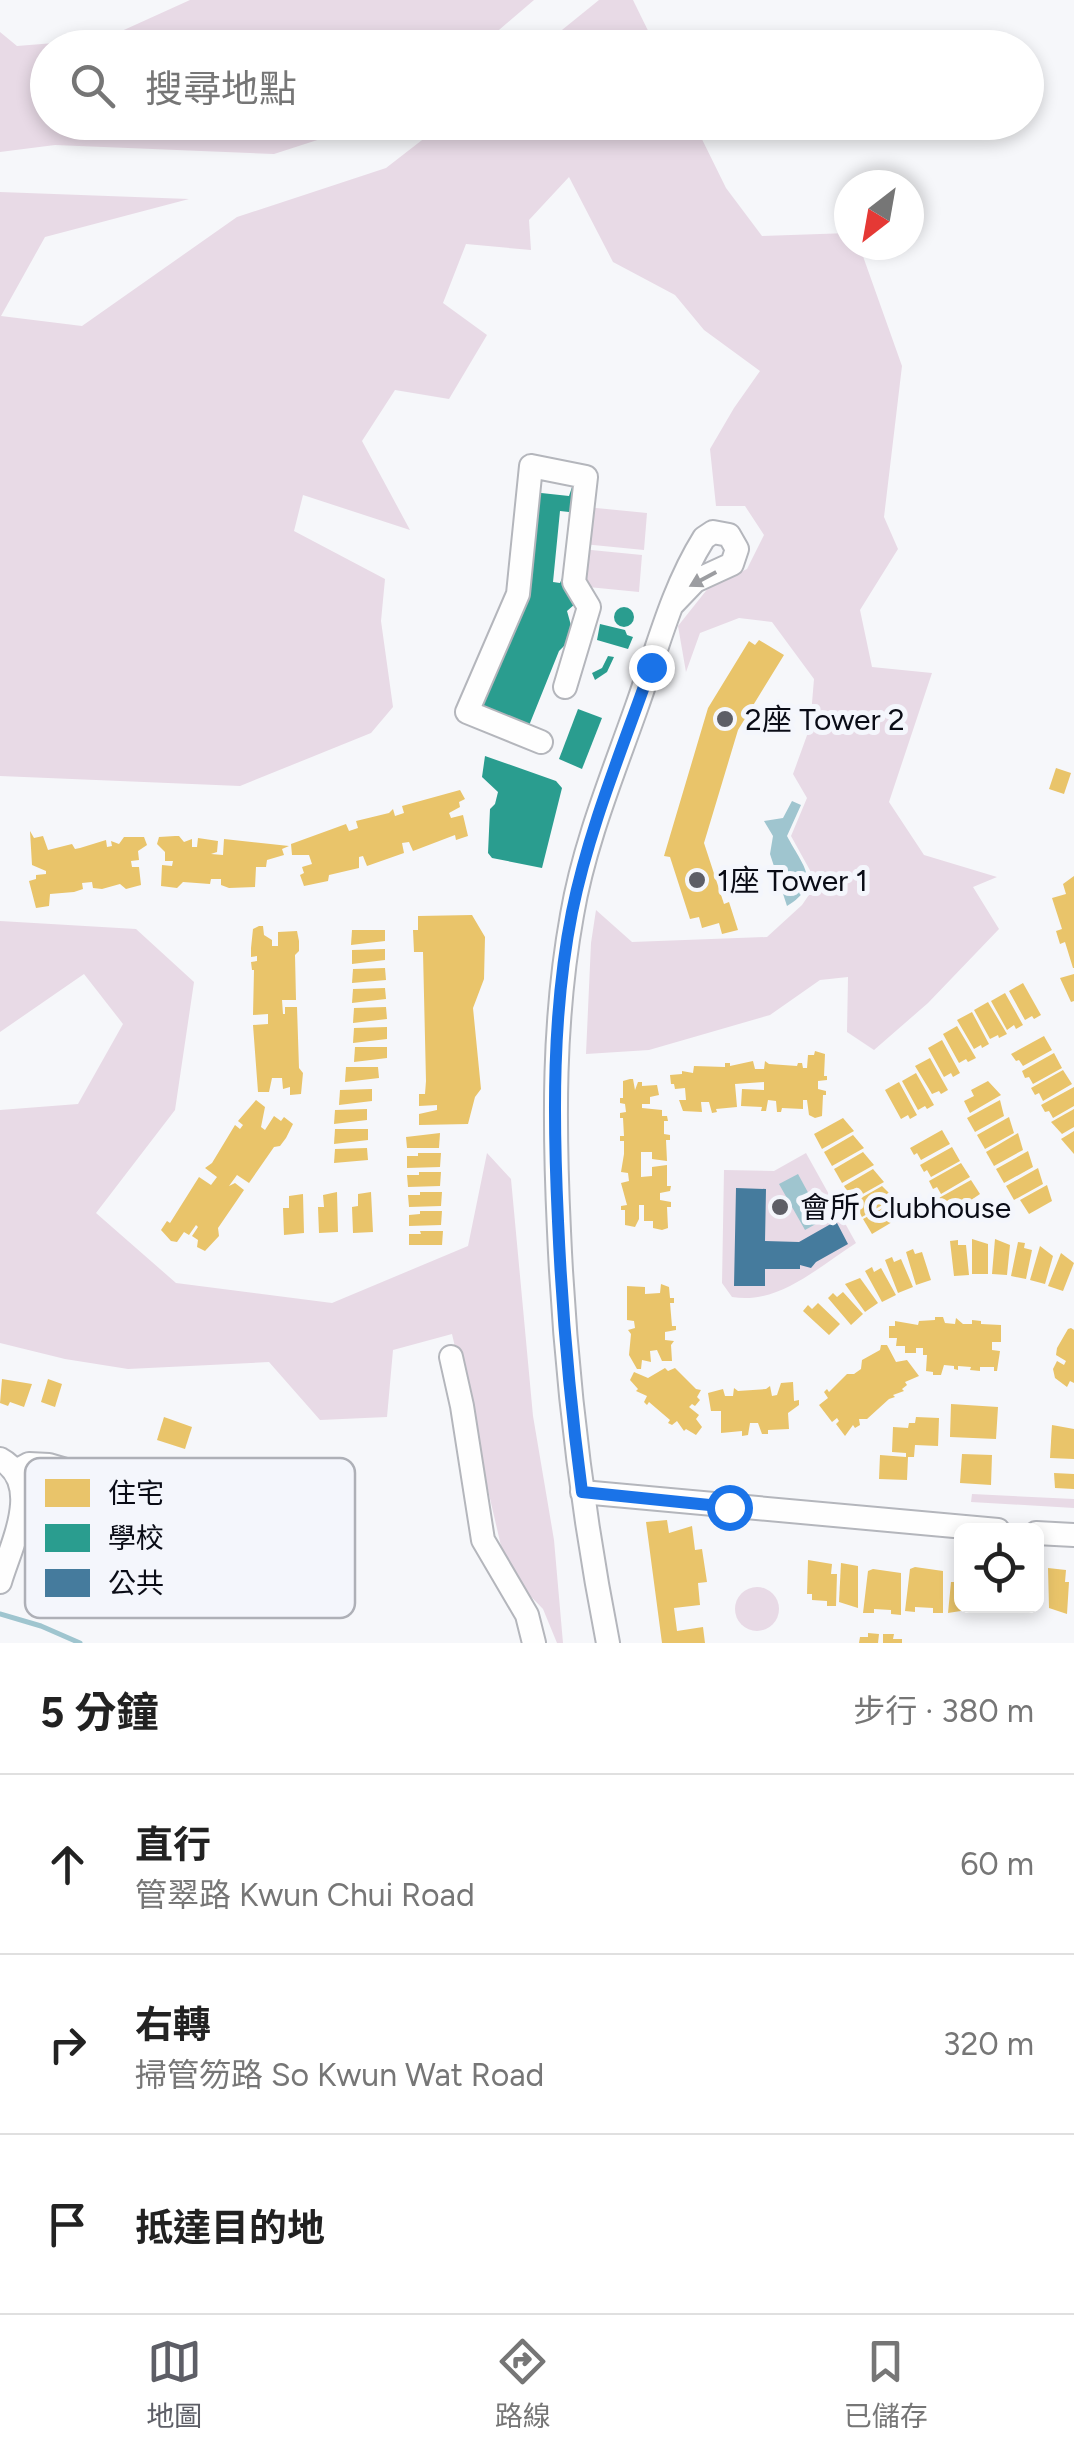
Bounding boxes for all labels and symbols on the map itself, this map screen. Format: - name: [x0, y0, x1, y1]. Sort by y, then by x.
- north arrow: [834, 170, 924, 260]
- one-way arrow: [689, 569, 717, 587]
- route end: [629, 645, 675, 691]
- place label: 2座 Tower 2: [745, 701, 905, 738]
- marker: 2座 Tower 2: [714, 708, 736, 730]
- place label: 1座 Tower 1: [717, 862, 868, 899]
- marker: 1座 Tower 1: [686, 869, 708, 891]
- place label: 會所 Clubhouse: [800, 1189, 1011, 1226]
- marker: 會所 Clubhouse: [769, 1196, 791, 1218]
- legend: [25, 1458, 355, 1618]
- text: 住宅: [108, 1476, 164, 1510]
- route start: [707, 1485, 753, 1531]
- text: 學校: [108, 1521, 164, 1555]
- text: 公共: [108, 1566, 164, 1600]

